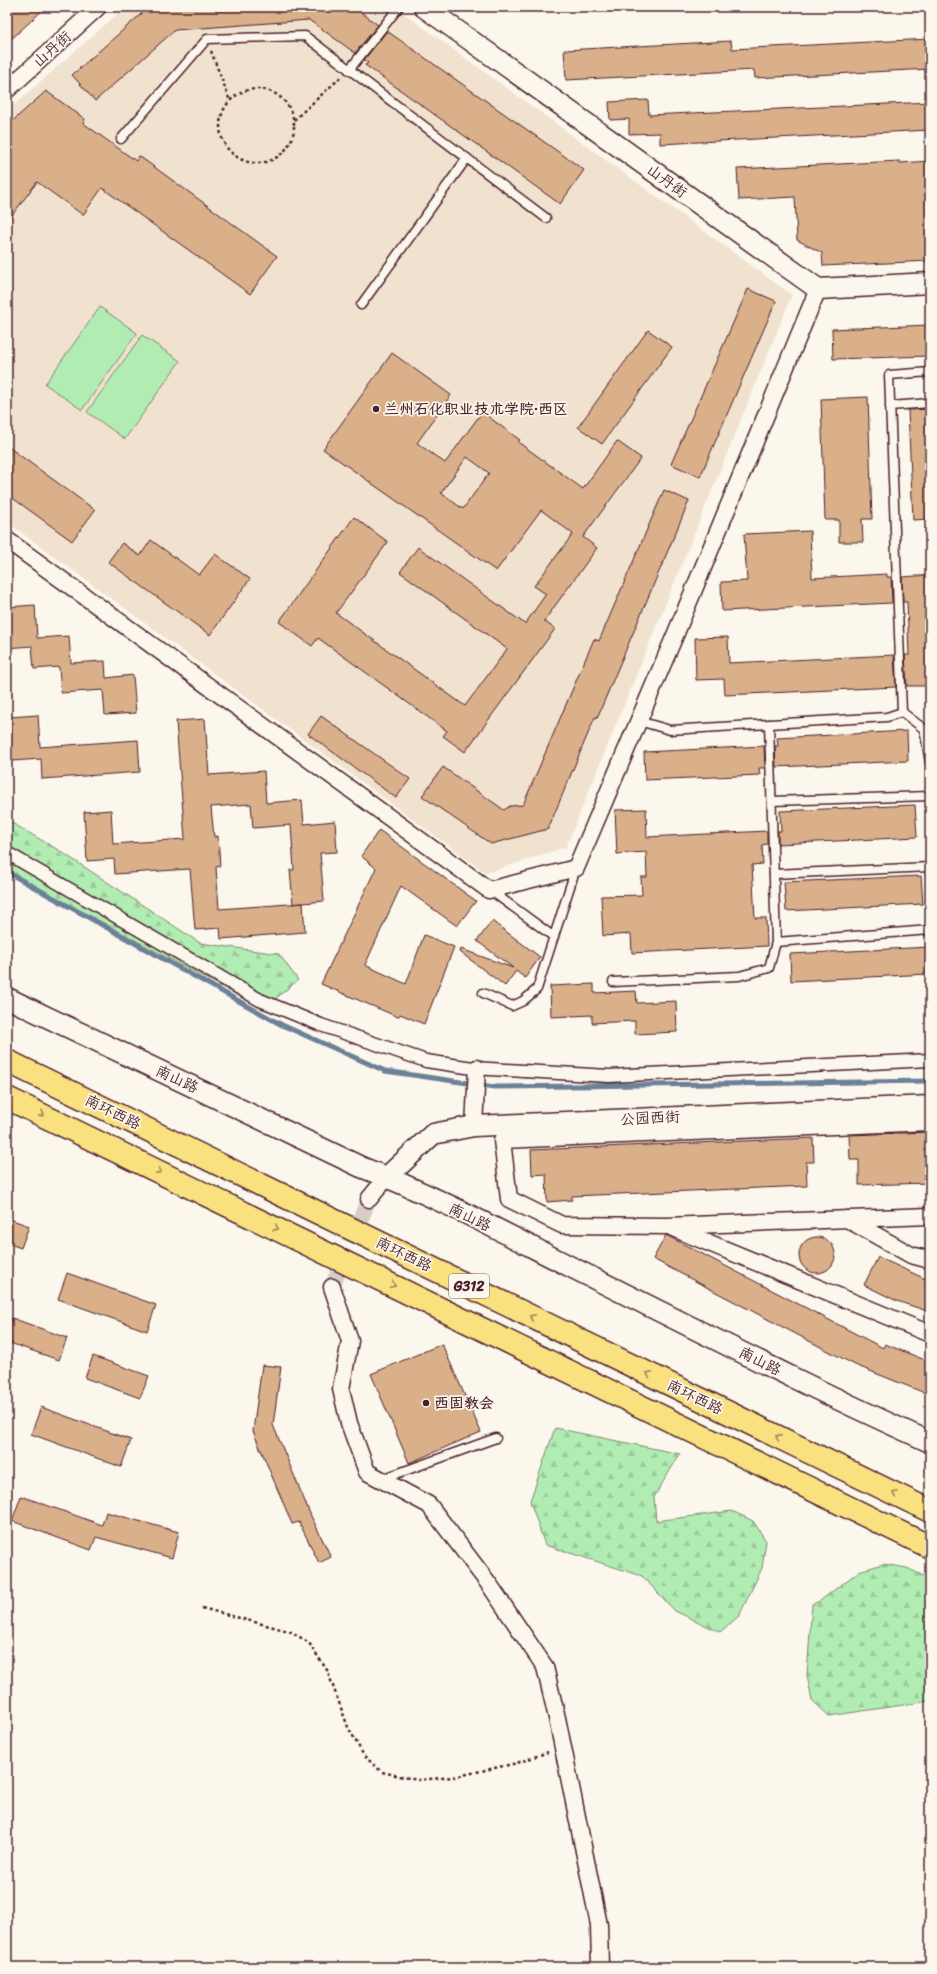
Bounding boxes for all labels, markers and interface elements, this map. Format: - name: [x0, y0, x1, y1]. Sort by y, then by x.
- street label: 山丹街: [27, 24, 77, 74]
- street label: 山丹街: [641, 157, 693, 205]
- place label: 兰州石化职业技术学院·西区: [384, 396, 568, 422]
- marker: 兰州石化职业技术学院·西区: [371, 404, 381, 414]
- street label: 南山路: [151, 1058, 203, 1100]
- street label: 南环西路: [80, 1087, 146, 1137]
- street label: 公园西街: [619, 1103, 681, 1133]
- one-way arrow: [38, 1109, 45, 1117]
- one-way arrow: [155, 1166, 163, 1174]
- street label: 南山路: [444, 1195, 496, 1239]
- one-way arrow: [272, 1223, 280, 1230]
- street label: 南环西路: [371, 1229, 437, 1279]
- road number: G312: [449, 1274, 489, 1298]
- one-way arrow: [389, 1280, 396, 1287]
- one-way arrow: [529, 1314, 536, 1322]
- street label: 南山路: [734, 1339, 786, 1383]
- one-way arrow: [645, 1371, 653, 1379]
- street label: 南环西路: [662, 1372, 728, 1422]
- place label: 西固教会: [434, 1390, 494, 1416]
- marker: 西固教会: [421, 1398, 431, 1408]
- one-way arrow: [775, 1434, 782, 1442]
- one-way arrow: [892, 1491, 899, 1499]

